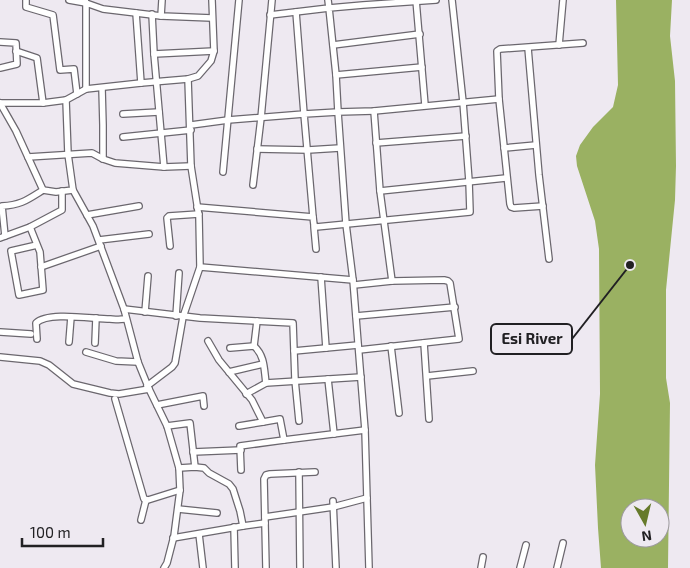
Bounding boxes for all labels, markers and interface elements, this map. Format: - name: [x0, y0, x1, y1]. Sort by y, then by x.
- callout: Esi River: [491, 324, 572, 354]
- text: Esi River: [501, 329, 563, 347]
- north arrow: [620, 498, 670, 548]
- scale bar: [22, 516, 104, 548]
- text: 100 m: [30, 523, 71, 541]
- text: N: [641, 527, 653, 545]

